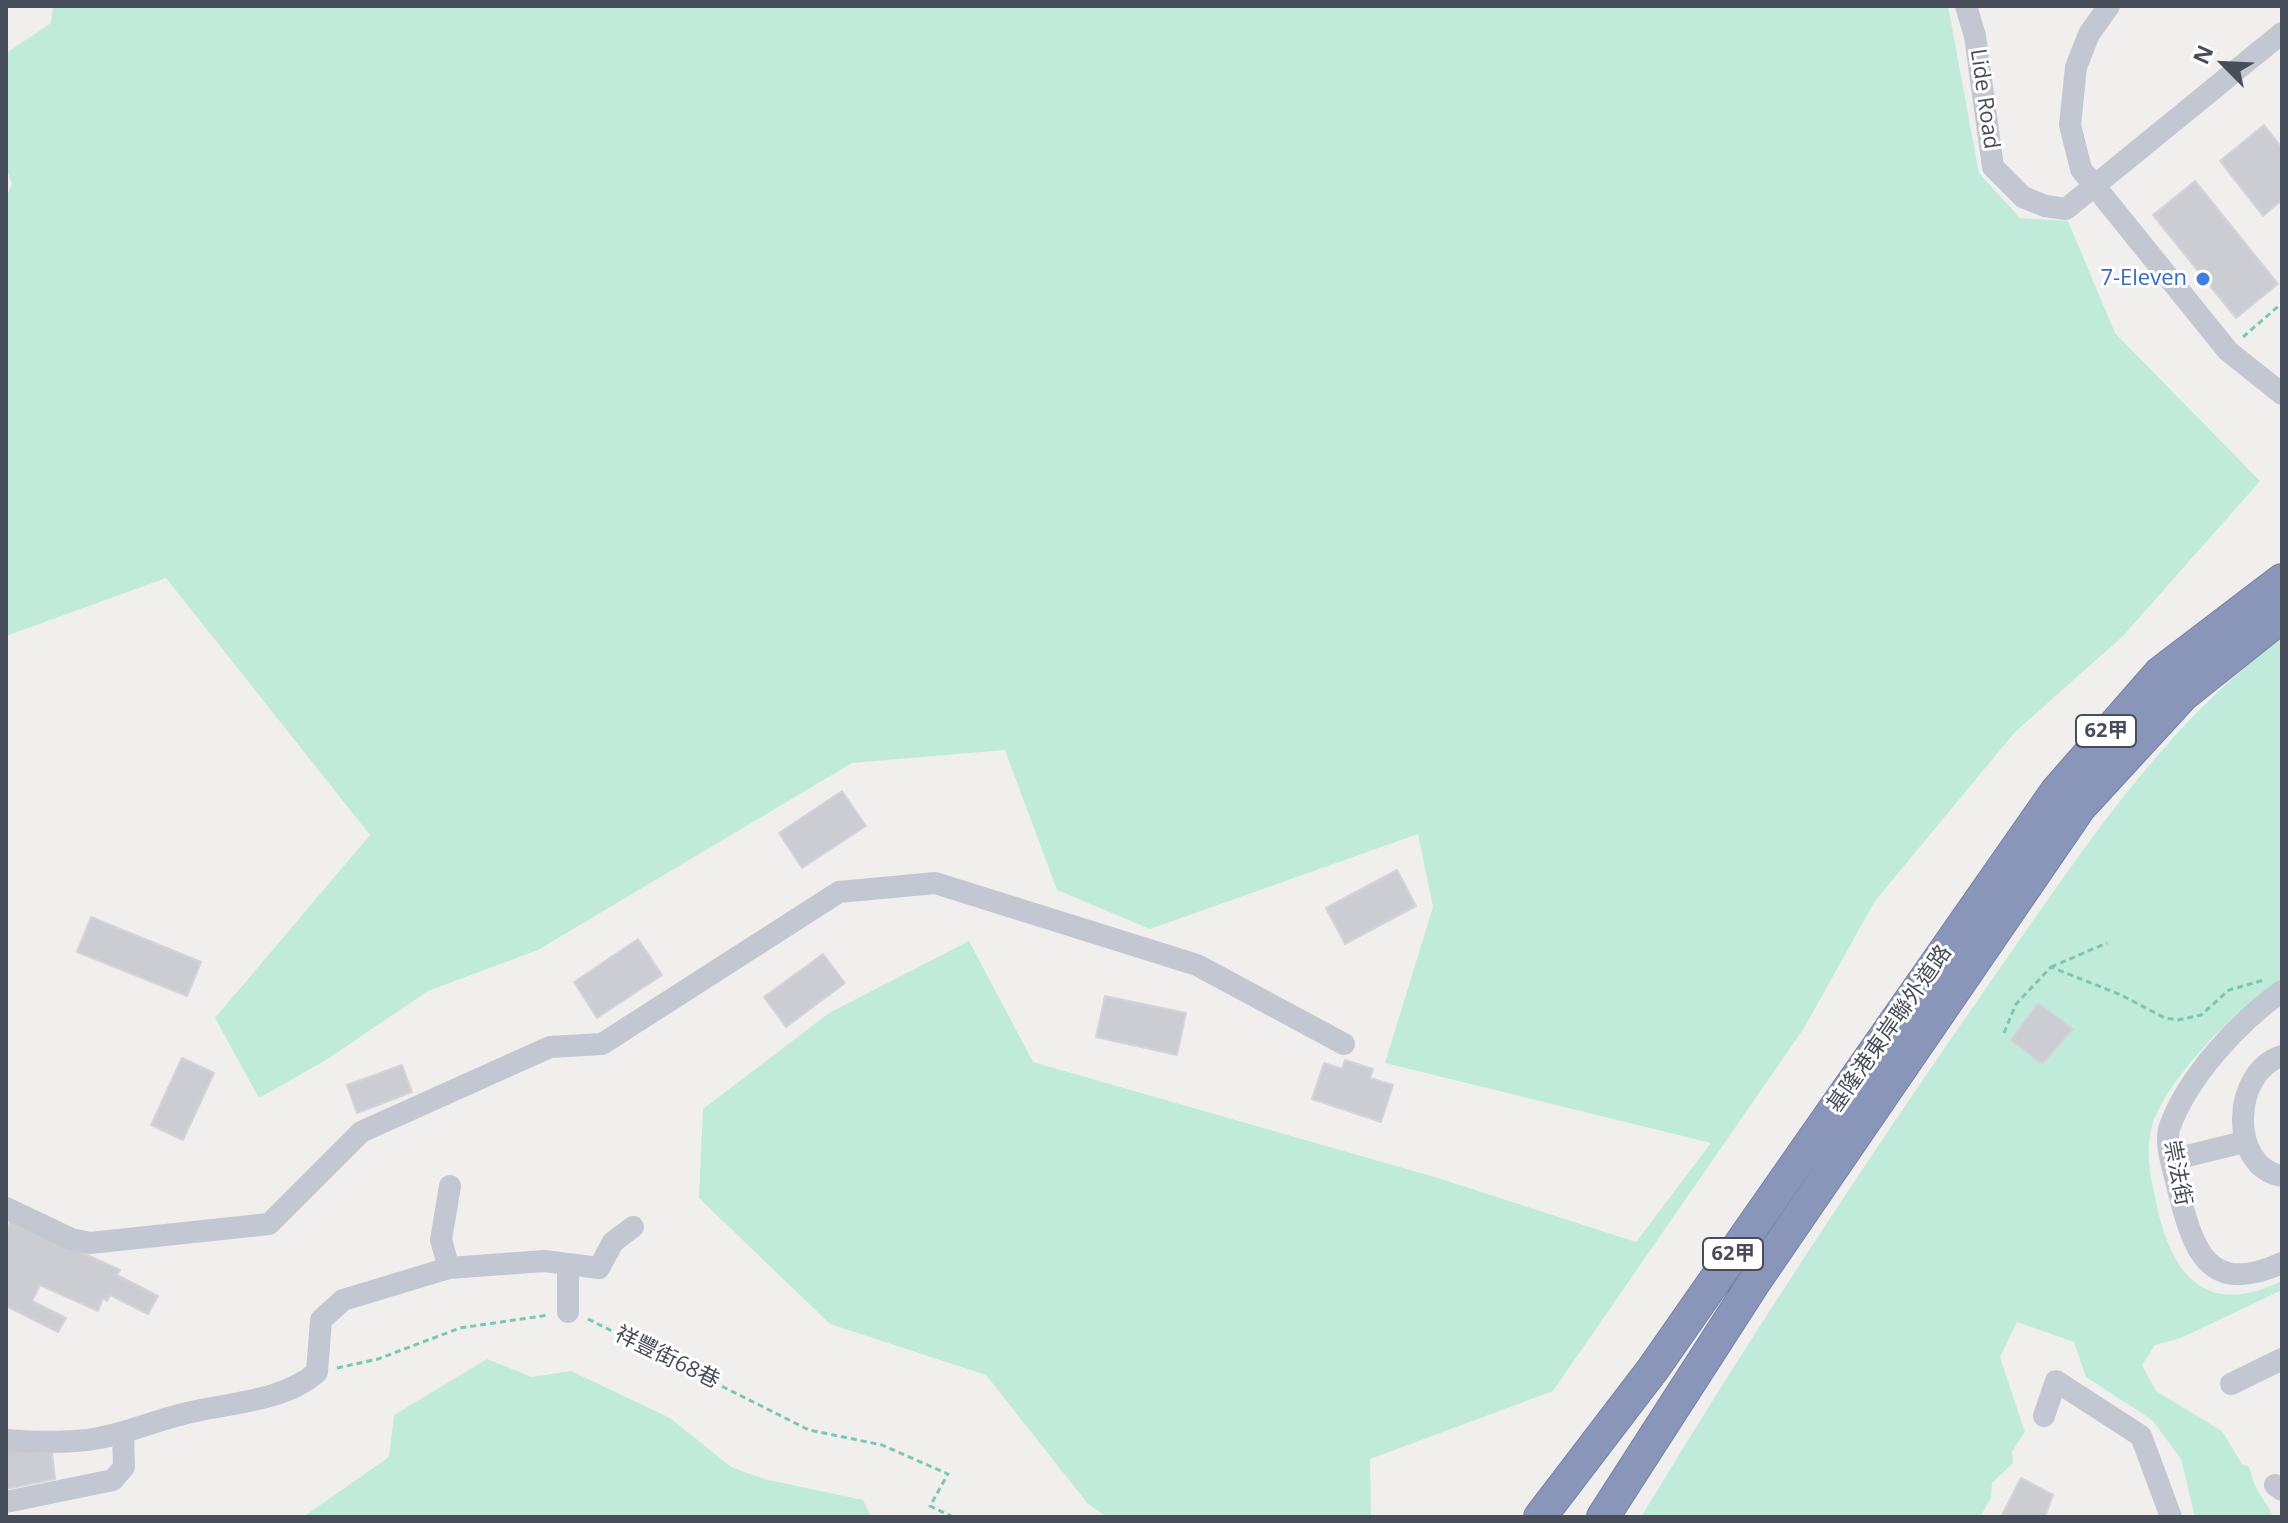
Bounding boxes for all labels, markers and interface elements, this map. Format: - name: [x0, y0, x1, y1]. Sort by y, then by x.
- north arrow: [2184, 24, 2264, 104]
- text: N: [2185, 40, 2219, 69]
- street label: Lide Road: [1964, 47, 2004, 151]
- place label: 7-Eleven: [2100, 266, 2187, 292]
- marker: 7-Eleven: [2194, 270, 2212, 288]
- road number: 62甲: [2076, 715, 2136, 747]
- street label: 基隆港東岸聯外道路: [1822, 940, 1958, 1118]
- street label: 崇法街: [2158, 1138, 2196, 1208]
- road number: 62甲: [1703, 1238, 1763, 1270]
- street label: 祥豐街68巷: [610, 1321, 724, 1395]

